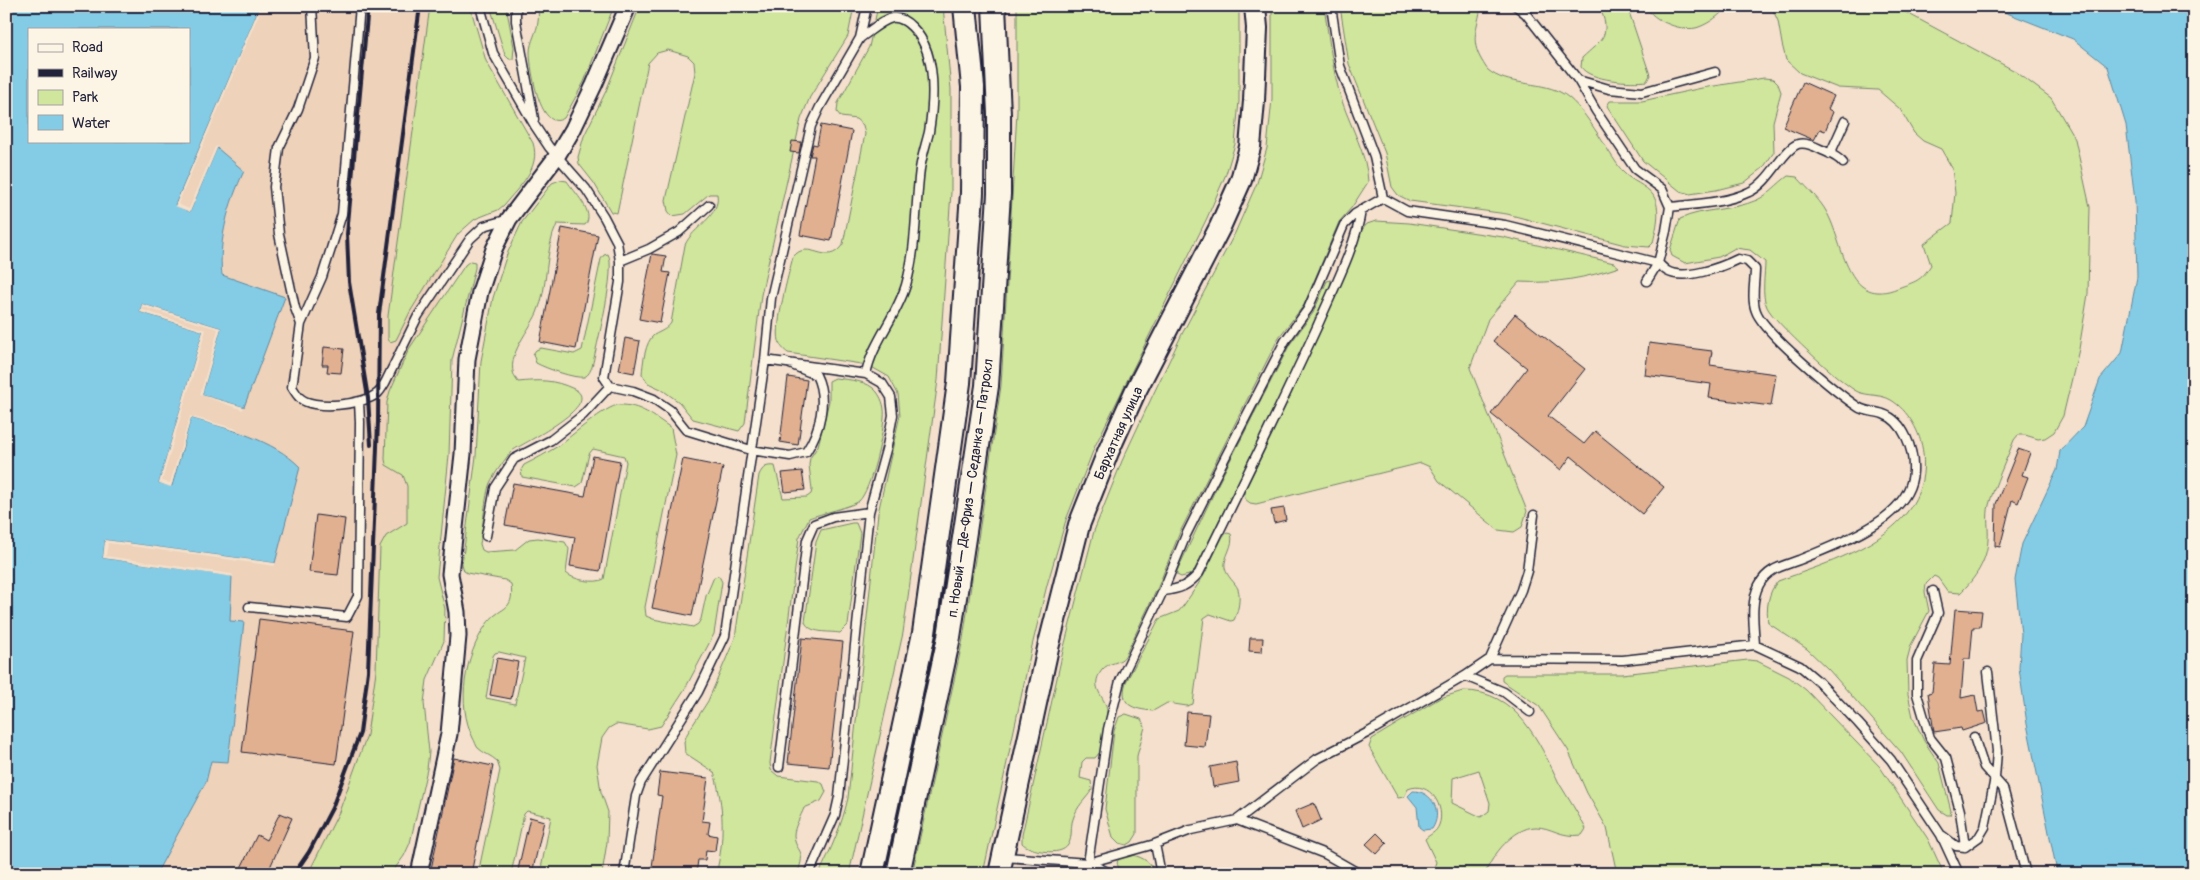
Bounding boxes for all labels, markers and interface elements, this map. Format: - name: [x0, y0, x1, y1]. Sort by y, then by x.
- legend: [28, 28, 190, 142]
- text: Road: [72, 38, 103, 57]
- text: Railway: [72, 64, 118, 83]
- text: Park: [72, 88, 99, 107]
- text: Water: [72, 114, 111, 133]
- street label: п. Новый — Де-Фриз — Седанка — Патрокл: [944, 358, 997, 619]
- street label: Бархатная улица: [1090, 384, 1147, 482]

